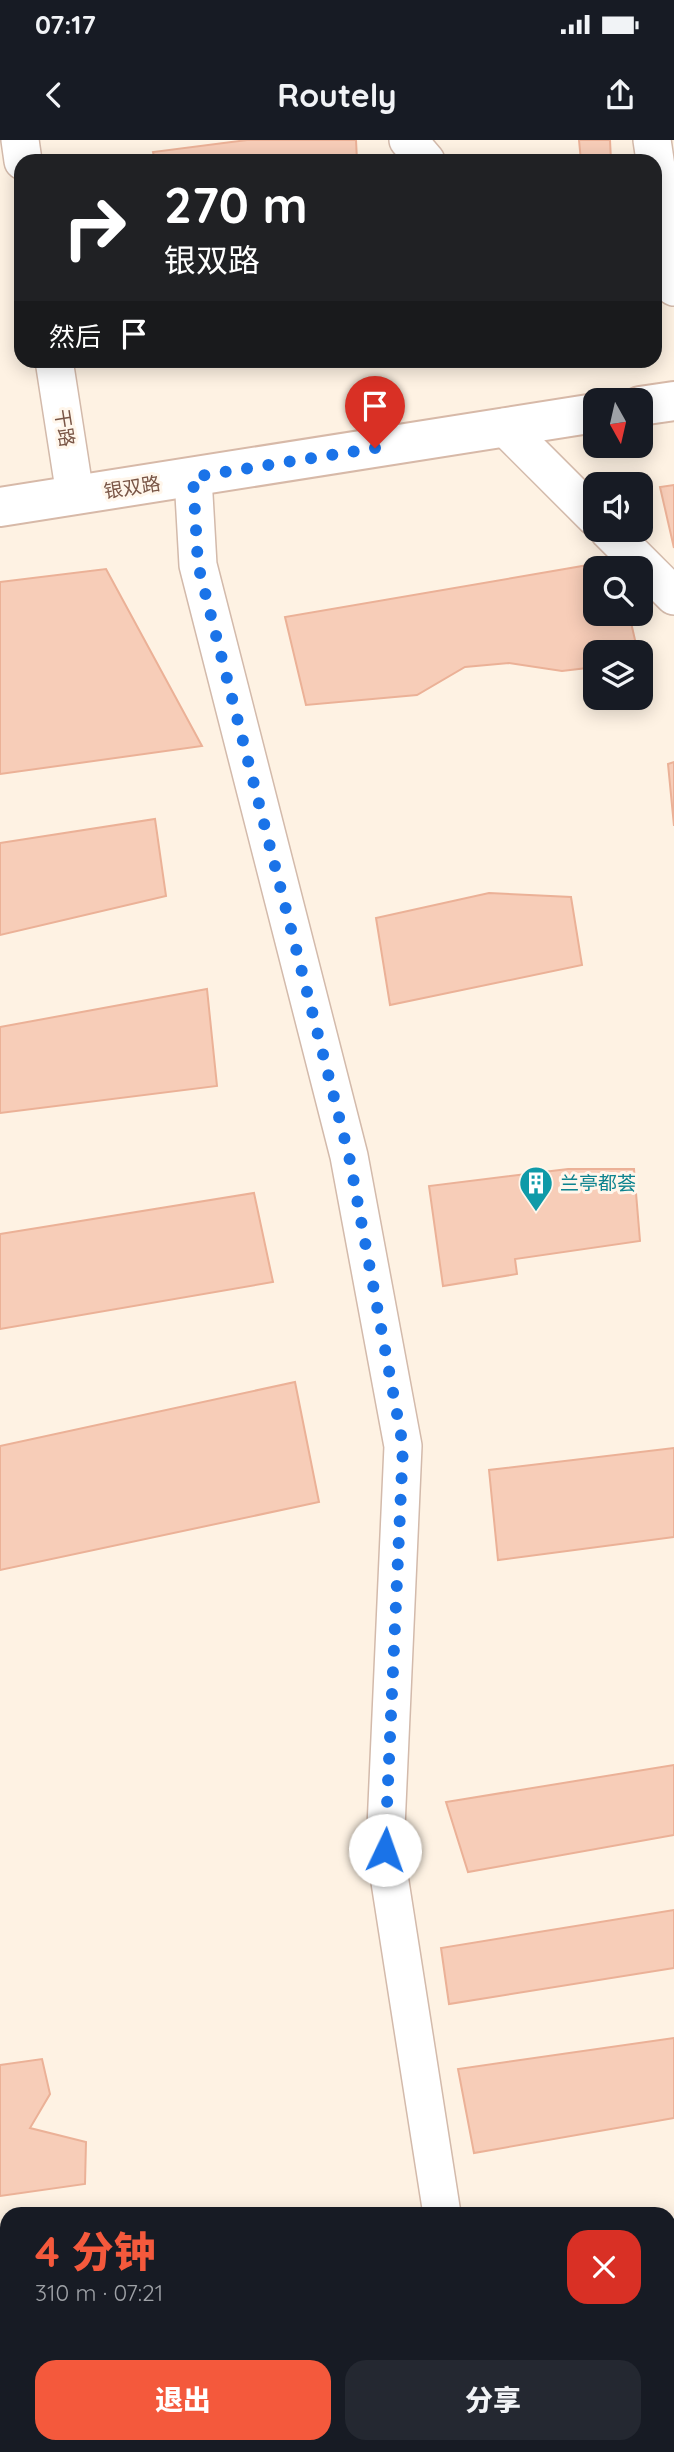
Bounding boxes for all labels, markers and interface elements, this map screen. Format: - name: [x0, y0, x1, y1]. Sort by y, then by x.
- text: 07:17: [35, 8, 96, 41]
- text: Routely: [277, 75, 397, 115]
- icon: back: [35, 76, 73, 114]
- icon: share: [601, 76, 639, 114]
- text: 270 m: [164, 174, 308, 235]
- icon: right: [49, 182, 140, 273]
- text: 银双路: [164, 240, 260, 280]
- icon: arrive: [115, 315, 153, 353]
- text: 然后: [49, 320, 101, 353]
- pin: [345, 376, 405, 448]
- icon: arrive: [356, 387, 394, 425]
- north arrow: [583, 388, 653, 458]
- map controls: [583, 388, 653, 710]
- street label: 干路: [50, 407, 80, 449]
- street label: 银双路: [102, 471, 162, 503]
- button: sound: [583, 472, 653, 542]
- button: search: [583, 556, 653, 626]
- button: layers: [583, 640, 653, 710]
- building icon: 兰亭都荟: [517, 1164, 555, 1213]
- place label: 兰亭都荟: [560, 1171, 636, 1195]
- position arrow: [348, 1813, 422, 1887]
- text: 4 分钟: [35, 2225, 155, 2278]
- button: close: [567, 2230, 641, 2304]
- text: 310 m · 07:21: [35, 2278, 163, 2307]
- button: 退出: [35, 2360, 331, 2440]
- button: 分享: [345, 2360, 641, 2440]

